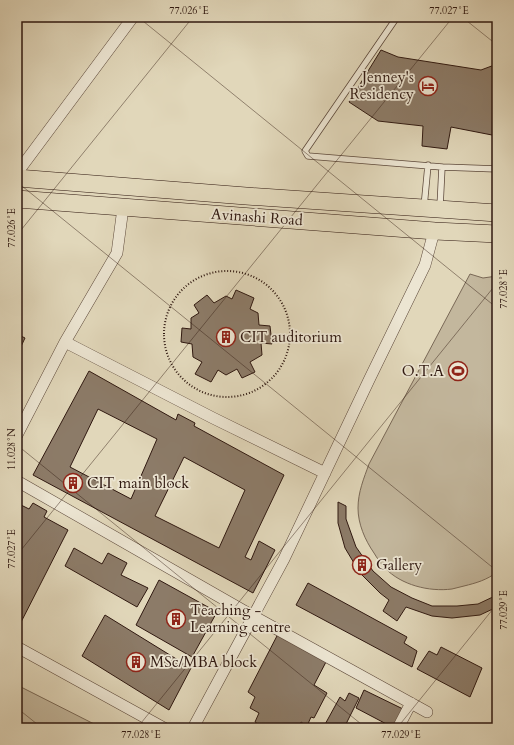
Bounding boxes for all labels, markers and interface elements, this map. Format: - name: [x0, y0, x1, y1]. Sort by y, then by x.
- text: 77.026°E: [169, 4, 209, 18]
- text: 77.027°E: [429, 4, 469, 18]
- place label: Jenney's Residency: [349, 67, 414, 104]
- hotel icon: Jenney's Residency: [417, 75, 439, 97]
- street label: Avinashi Road: [210, 204, 304, 230]
- text: 77.026°E: [5, 208, 19, 248]
- text: 77.028°E: [497, 269, 511, 309]
- building icon: CIT auditorium: [215, 326, 237, 348]
- place label: CIT auditorium: [240, 327, 342, 347]
- sports icon: O.T.A: [447, 360, 469, 382]
- place label: O.T.A: [402, 361, 444, 381]
- text: 11.028°N: [5, 428, 19, 470]
- building icon: CIT main block: [62, 472, 84, 494]
- place label: CIT main block: [87, 473, 189, 493]
- text: 77.027°E: [5, 529, 19, 569]
- building icon: Gallery: [351, 554, 373, 576]
- place label: Gallery: [376, 555, 422, 575]
- text: 77.029°E: [497, 590, 511, 630]
- place label: Teaching - Learning centre: [190, 600, 291, 637]
- building icon: Teaching - Learning centre: [165, 608, 187, 630]
- building icon: MSc/MBA block: [125, 651, 147, 673]
- place label: MSc/MBA block: [150, 652, 257, 672]
- text: 77.028°E: [121, 728, 161, 742]
- text: 77.029°E: [381, 728, 421, 742]

